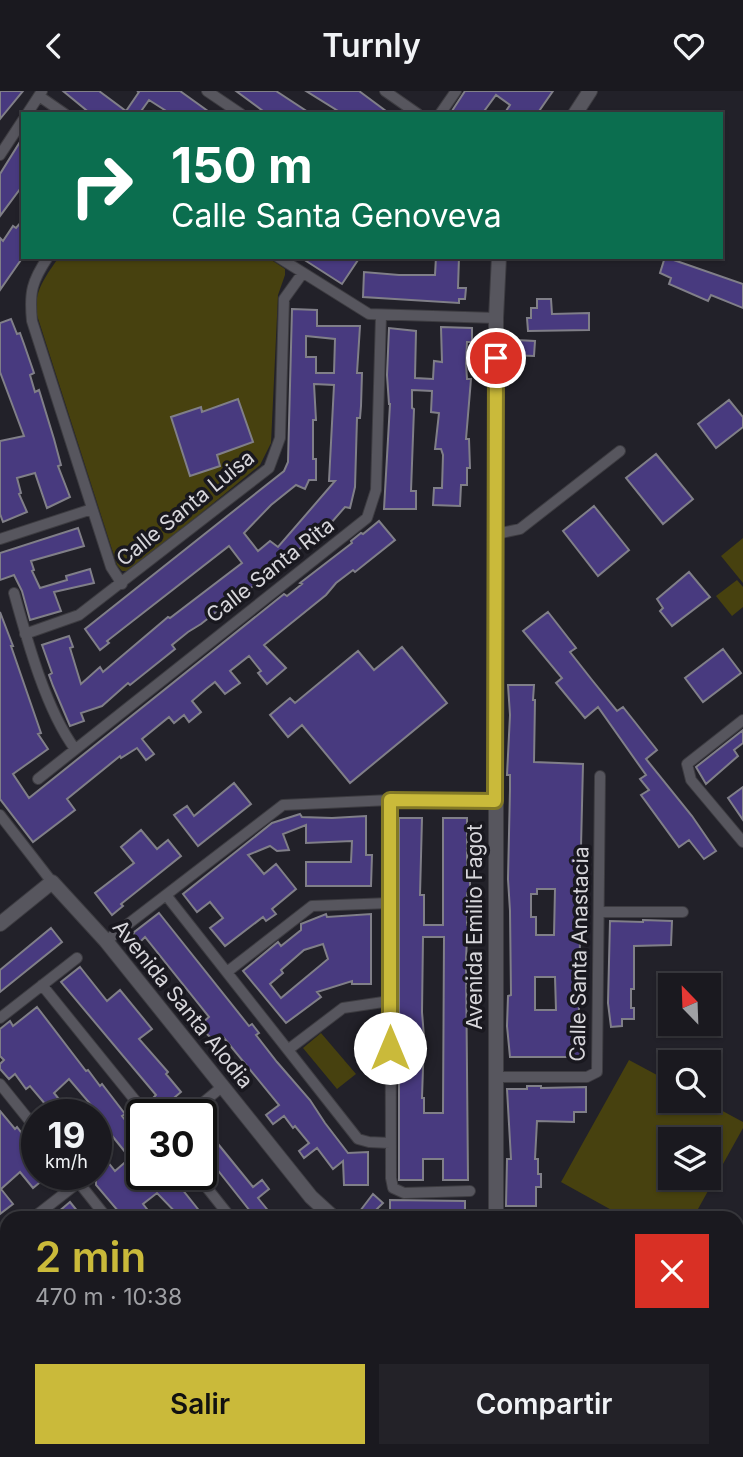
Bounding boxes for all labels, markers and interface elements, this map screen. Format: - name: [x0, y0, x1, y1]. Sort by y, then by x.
- text: Turnly: [322, 26, 421, 65]
- icon: back: [35, 27, 73, 65]
- icon: heart: [670, 27, 708, 65]
- text: 150 m: [171, 136, 313, 195]
- icon: right: [56, 140, 147, 231]
- text: Calle Santa Genoveva: [171, 196, 502, 235]
- pin: [466, 328, 526, 388]
- icon: arrive: [477, 339, 515, 377]
- street label: Calle Santa Luisa: [111, 445, 259, 571]
- street label: Calle Santa Rita: [201, 512, 339, 628]
- street label: Avenida Emilio Fagot: [462, 824, 487, 1030]
- street label: Calle Santa Anastacia: [565, 846, 593, 1062]
- street label: Avenida Santa Alodia: [108, 915, 258, 1093]
- north arrow: [658, 973, 721, 1036]
- map controls: [658, 973, 721, 1190]
- position arrow: [353, 1011, 427, 1085]
- button: search: [658, 1050, 721, 1113]
- speed limit sign: 30: [126, 1099, 217, 1190]
- text: 19: [48, 1114, 85, 1156]
- button: layers: [658, 1127, 721, 1190]
- text: km/h: [45, 1151, 88, 1172]
- text: 2 min: [35, 1231, 146, 1282]
- button: close: [635, 1234, 709, 1308]
- text: 470 m · 10:38: [35, 1283, 182, 1311]
- button: Salir: [35, 1364, 365, 1444]
- button: Compartir: [379, 1364, 709, 1444]

